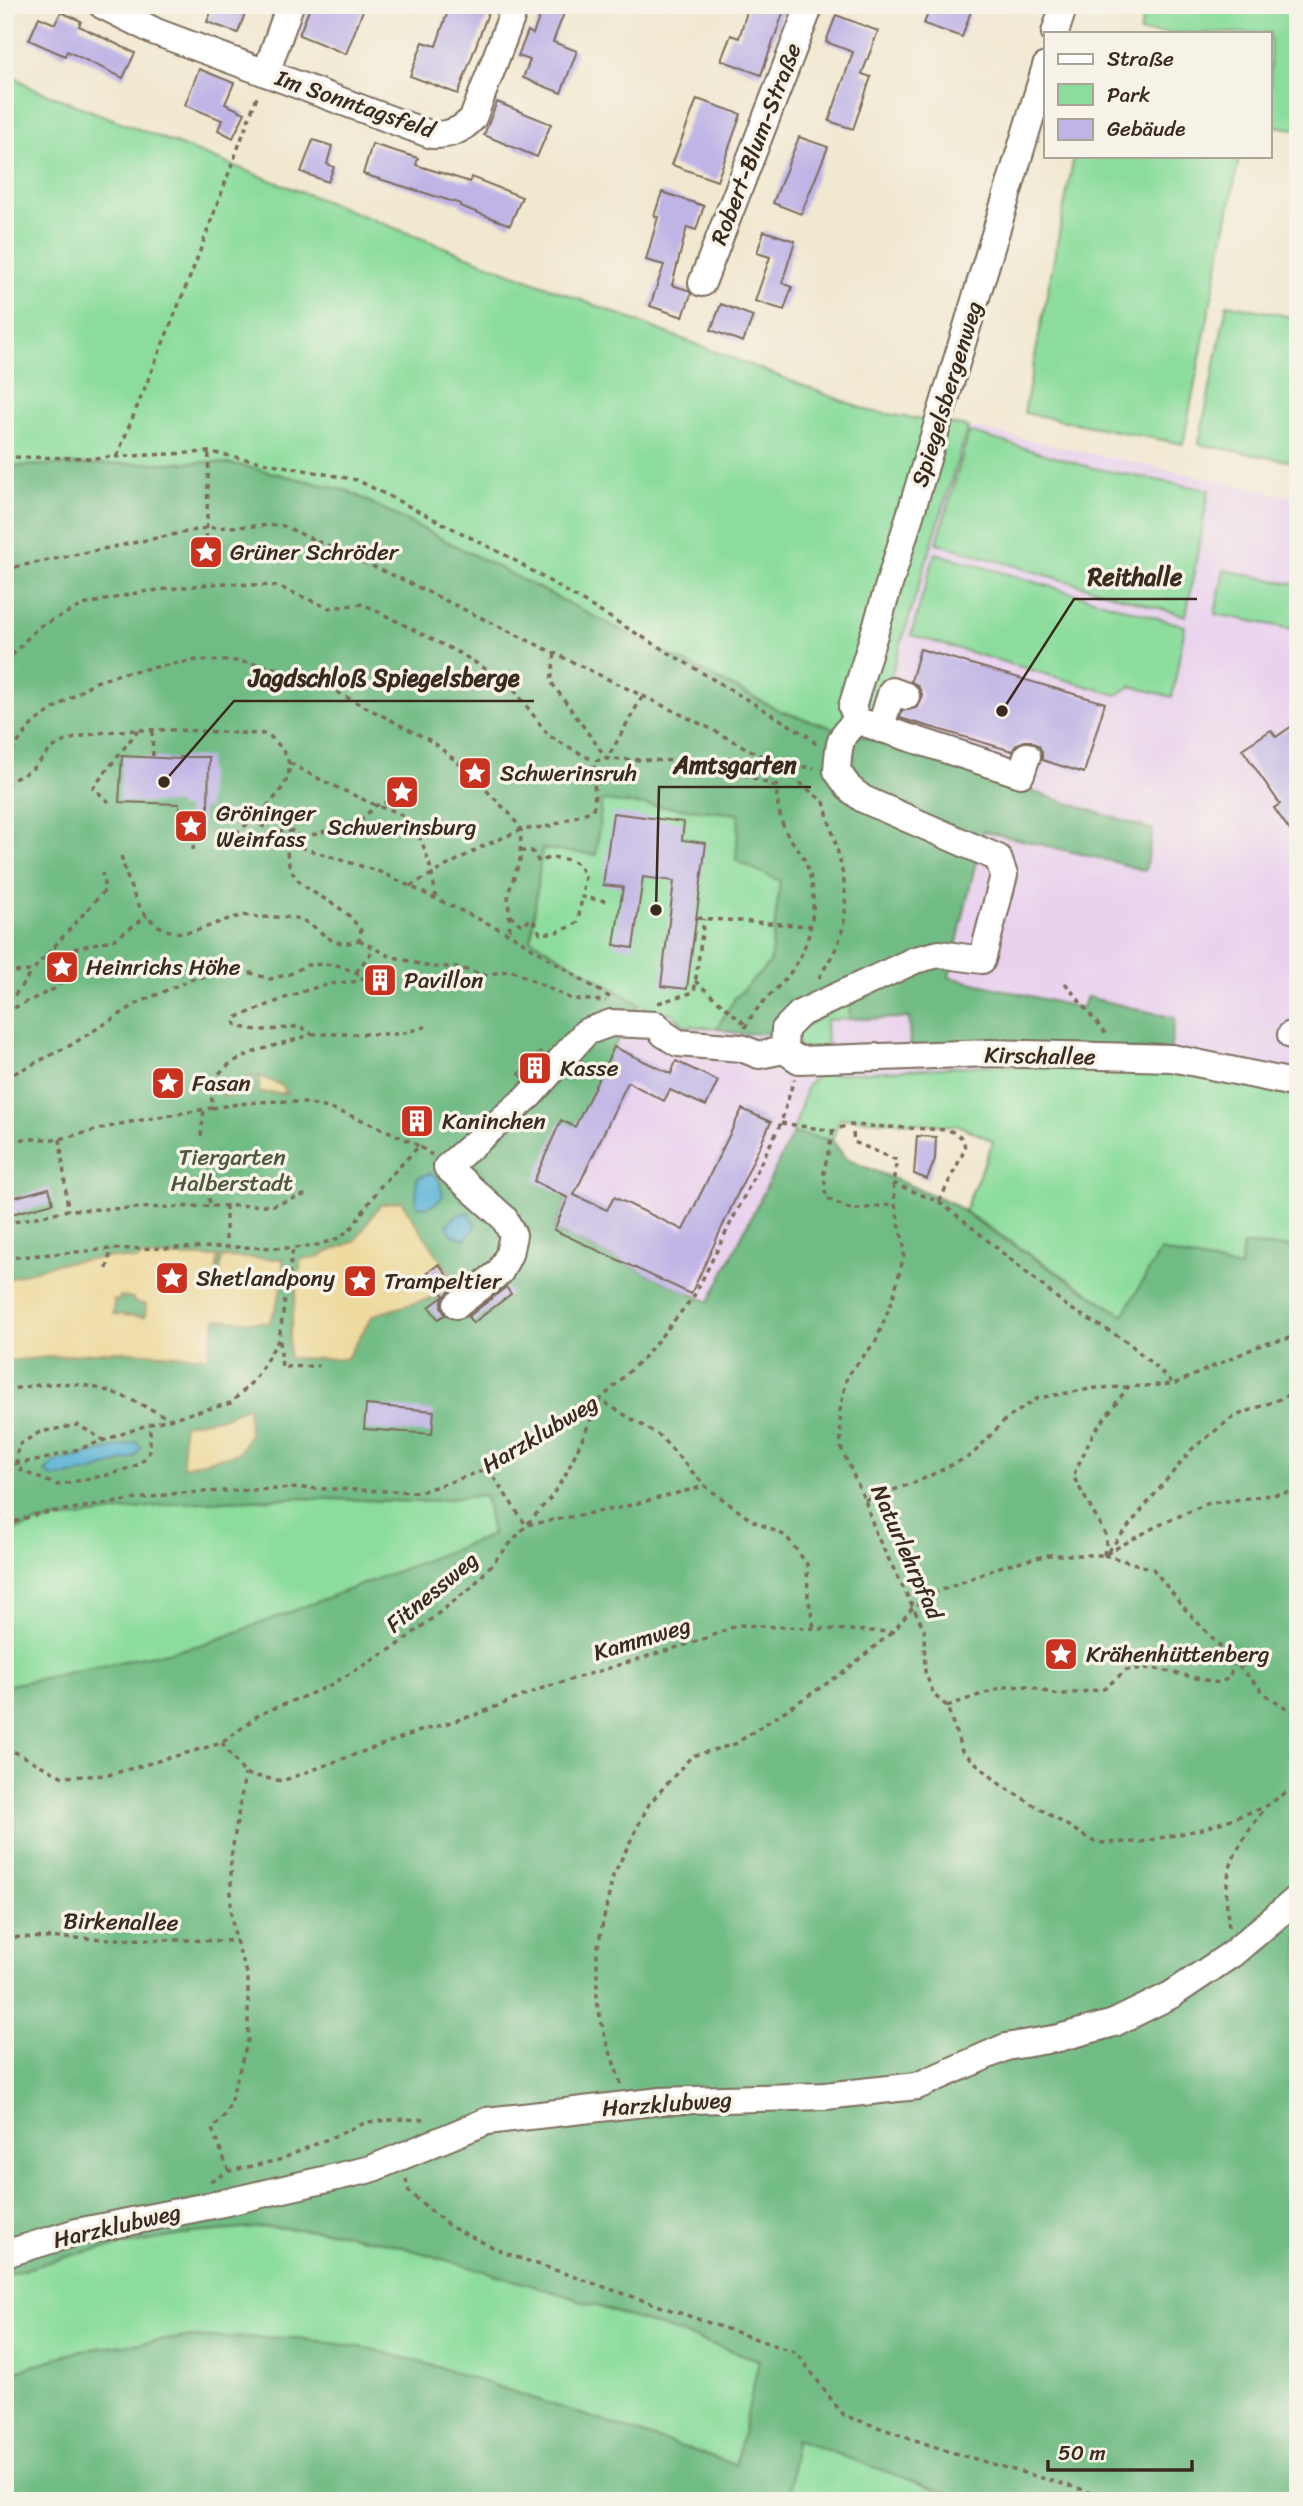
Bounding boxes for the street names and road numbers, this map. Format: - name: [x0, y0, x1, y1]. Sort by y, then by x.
- street label: Robert-Blum-Straße: [699, 37, 813, 251]
- street label: Im Sonntagsfeld: [269, 57, 442, 151]
- street label: Spiegelsbergenweg: [899, 296, 995, 492]
- street label: Kirschallee: [984, 1035, 1096, 1077]
- street label: Harzklubweg: [474, 1383, 607, 1485]
- street label: Naturlehrpfad: [859, 1478, 956, 1628]
- street label: Fitnessweg: [376, 1540, 488, 1644]
- street label: Kammweg: [588, 1605, 696, 1673]
- street label: Birkenallee: [63, 1900, 179, 1944]
- street label: Harzklubweg: [601, 2079, 734, 2129]
- street label: Harzklubweg: [49, 2191, 185, 2261]

